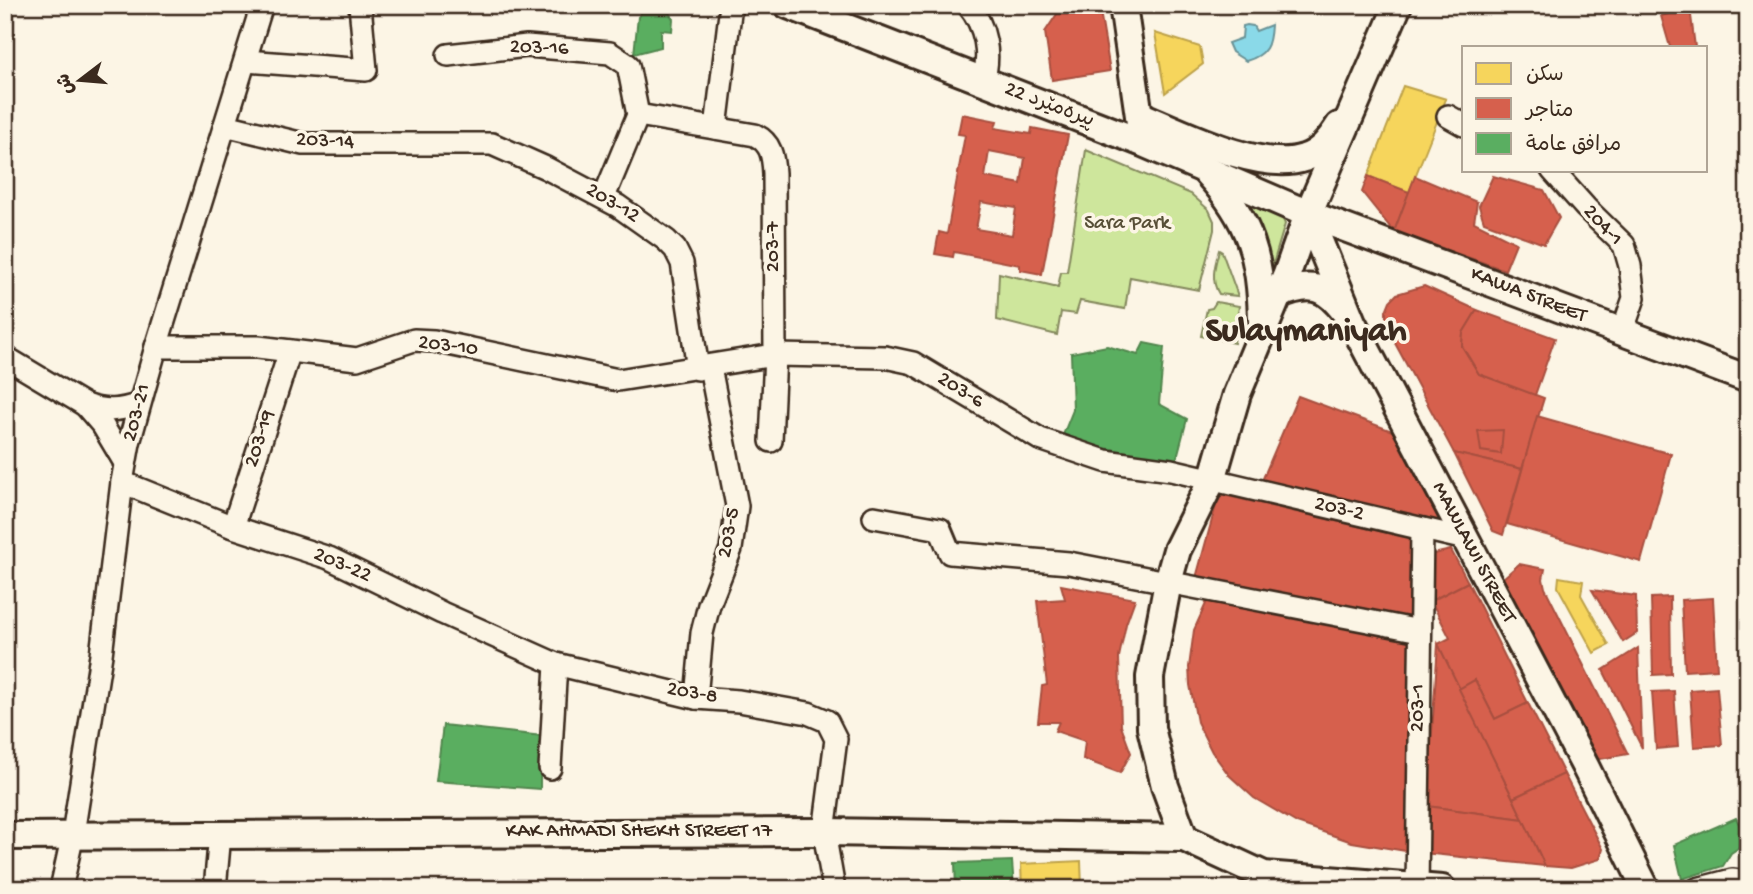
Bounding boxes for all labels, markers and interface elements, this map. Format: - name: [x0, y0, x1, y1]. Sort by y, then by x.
- street label: 203-16: [509, 35, 569, 63]
- north arrow: [46, 46, 116, 116]
- legend: [1462, 46, 1708, 172]
- text: سكن: [1526, 64, 1564, 89]
- text: ش: [53, 70, 81, 97]
- street label: 22 پیرەمێرد: [1001, 77, 1097, 135]
- text: متاجر: [1524, 100, 1573, 125]
- street label: 203-14: [295, 128, 355, 156]
- text: مرافق عامة: [1526, 134, 1621, 159]
- street label: 203-12: [580, 178, 644, 230]
- street label: 204-1: [1577, 200, 1627, 252]
- park label: Sara Park: [1084, 212, 1172, 237]
- street label: 203-7: [762, 221, 787, 272]
- street label: KAWA STREET: [1466, 262, 1590, 330]
- district label: Sulaymaniyah: [1206, 312, 1407, 353]
- street label: 203-10: [417, 331, 479, 363]
- street label: 203-6: [932, 367, 988, 415]
- street label: 203-21: [118, 382, 158, 444]
- street label: 203-19: [240, 407, 282, 471]
- street label: MAWLAWI STREET: [1425, 478, 1521, 628]
- street label: 203-2: [1312, 492, 1366, 528]
- street label: 203-5: [713, 506, 747, 560]
- street label: 203-22: [309, 543, 375, 589]
- street label: 203-8: [665, 677, 719, 711]
- street label: 203-1: [1406, 684, 1432, 732]
- street label: KAK AHMADI SHEKH STREET 17: [506, 820, 773, 845]

